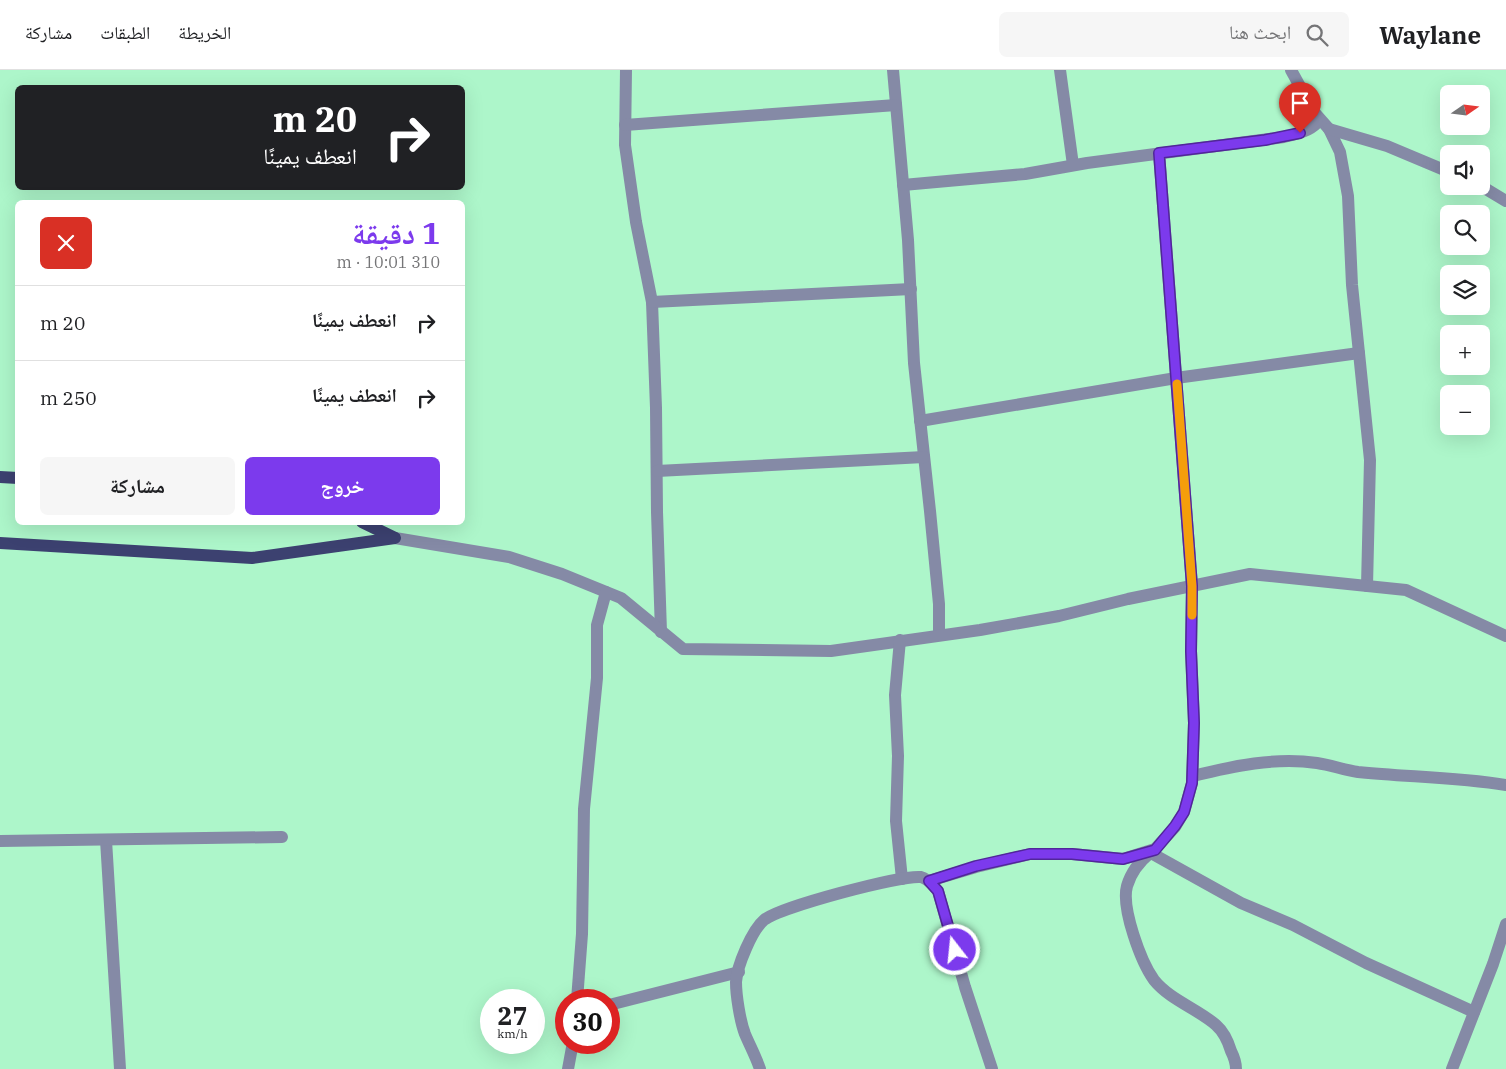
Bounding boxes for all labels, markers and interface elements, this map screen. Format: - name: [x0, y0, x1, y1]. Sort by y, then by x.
- search box: [999, 12, 1349, 57]
- text: Waylane: [1379, 19, 1481, 51]
- text: ابحث هنا: [1229, 20, 1291, 44]
- text: مشاركة: [25, 21, 72, 44]
- text: الطبقات: [100, 21, 150, 44]
- text: الخريطة: [178, 21, 231, 44]
- icon: search: [1303, 21, 1331, 49]
- pin: [1279, 82, 1321, 133]
- north arrow: [1440, 85, 1490, 135]
- map controls: [1440, 85, 1490, 435]
- icon: arrive: [1286, 89, 1314, 117]
- text: 20 m: [273, 96, 357, 142]
- icon: right: [375, 105, 440, 170]
- text: انعطف يمينًا: [263, 141, 357, 170]
- button: sound: [1440, 145, 1490, 195]
- button: search: [1440, 205, 1490, 255]
- text: 1 دقيقة: [352, 213, 440, 252]
- button: close: [40, 217, 92, 269]
- text: 310 m · 10:01: [337, 252, 440, 272]
- button: layers: [1440, 265, 1490, 315]
- text: انعطف يمينًا: [312, 308, 397, 332]
- icon: right: [412, 309, 440, 337]
- text: 20 m: [40, 311, 85, 335]
- button: +: [1440, 325, 1490, 375]
- text: انعطف يمينًا: [312, 383, 397, 407]
- icon: right: [412, 384, 440, 412]
- button: −: [1440, 385, 1490, 435]
- text: 250 m: [40, 386, 97, 410]
- button: مشاركة: [40, 457, 235, 515]
- button: خروج: [245, 457, 440, 515]
- position arrow: [928, 923, 980, 975]
- speed limit sign: 30: [555, 989, 620, 1054]
- text: 27: [497, 999, 528, 1032]
- text: km/h: [497, 1026, 528, 1041]

